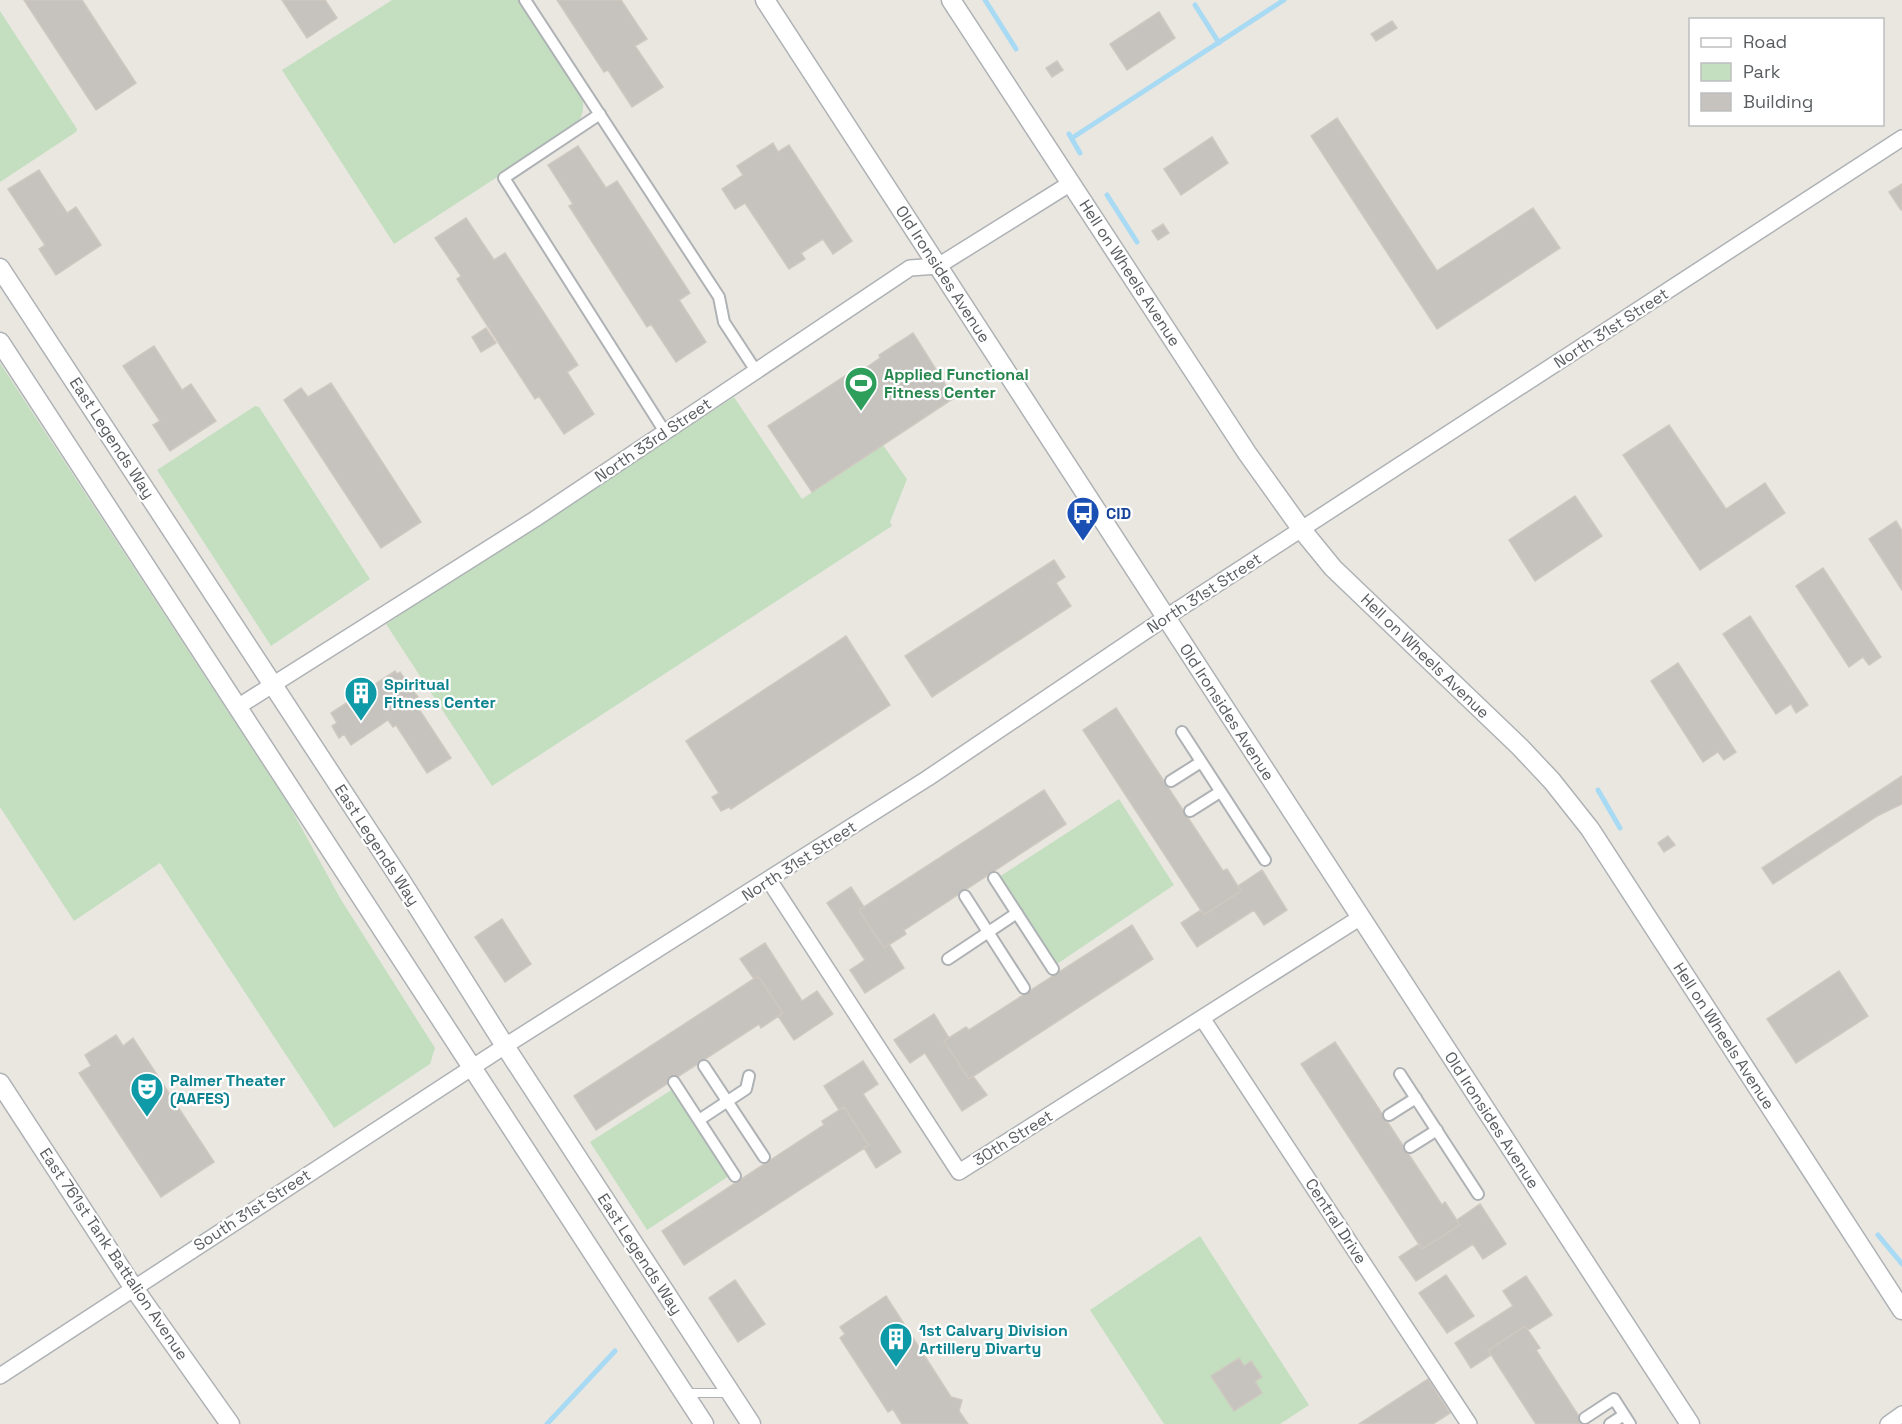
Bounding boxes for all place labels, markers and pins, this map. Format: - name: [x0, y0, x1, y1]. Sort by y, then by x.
- place label: Applied Functional Fitness Center: [884, 364, 1029, 403]
- sports icon: Applied Functional Fitness Center: [843, 365, 879, 412]
- bus stop icon: CID: [1065, 495, 1101, 542]
- place label: CID: [1106, 503, 1131, 524]
- place label: Spiritual Fitness Center: [384, 674, 496, 713]
- building icon: Spiritual Fitness Center: [343, 675, 379, 722]
- place label: Palmer Theater (AAFES): [170, 1070, 286, 1109]
- theatre icon: Palmer Theater (AAFES): [129, 1071, 165, 1118]
- place label: 1st Calvary Division Artillery Divarty: [919, 1320, 1068, 1359]
- building icon: 1st Calvary Division Artillery Divarty: [878, 1321, 914, 1368]

